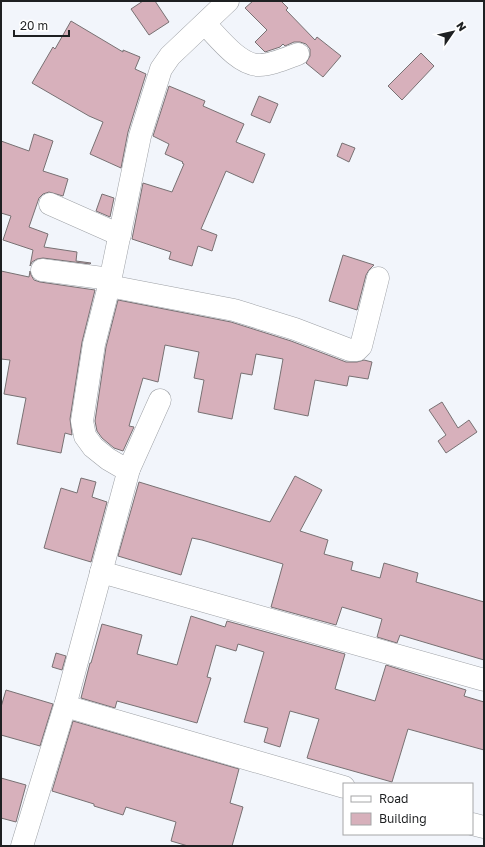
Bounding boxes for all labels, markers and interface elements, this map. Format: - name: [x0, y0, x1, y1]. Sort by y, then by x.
- scale bar: [14, 12, 69, 38]
- north arrow: [433, 12, 473, 52]
- text: 20 m: [20, 18, 48, 33]
- text: N: [454, 19, 469, 33]
- legend: [343, 783, 473, 835]
- text: Road: [379, 791, 408, 806]
- text: Building: [379, 811, 427, 826]

